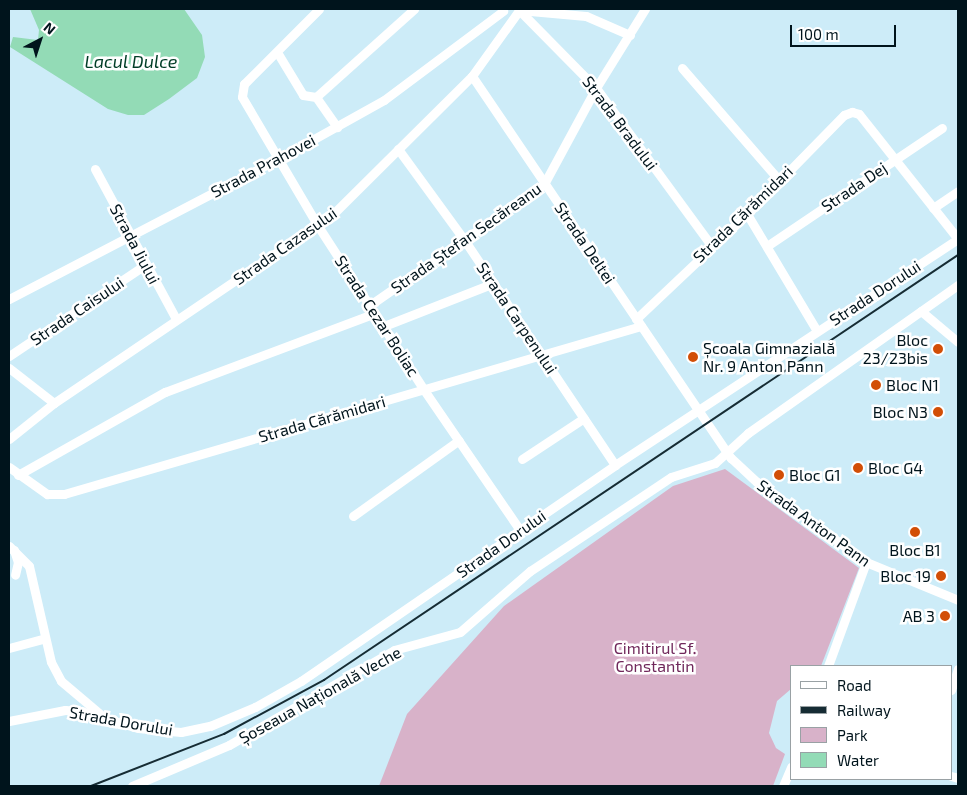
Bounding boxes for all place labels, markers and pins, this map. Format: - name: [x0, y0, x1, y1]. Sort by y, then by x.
- place label: Bloc 23/23bis: [863, 330, 928, 368]
- place label: Școala Gimnazială Nr. 9 Anton Pann: [703, 338, 835, 376]
- marker: Bloc 23/23bis: [932, 343, 944, 355]
- marker: Școala Gimnazială Nr. 9 Anton Pann: [687, 351, 699, 363]
- place label: Bloc N1: [886, 375, 939, 395]
- marker: Bloc N1: [870, 379, 882, 391]
- place label: Bloc N3: [873, 402, 928, 422]
- marker: Bloc N3: [932, 406, 944, 418]
- place label: Bloc G4: [868, 458, 923, 478]
- marker: Bloc G4: [852, 462, 864, 474]
- place label: Bloc G1: [789, 465, 841, 485]
- marker: Bloc G1: [773, 469, 785, 481]
- marker: Bloc B1: [909, 526, 921, 538]
- place label: Bloc B1: [889, 540, 941, 560]
- place label: Bloc 19: [880, 566, 931, 586]
- marker: Bloc 19: [935, 570, 947, 582]
- place label: AB 3: [903, 606, 935, 626]
- marker: AB 3: [939, 610, 951, 622]

